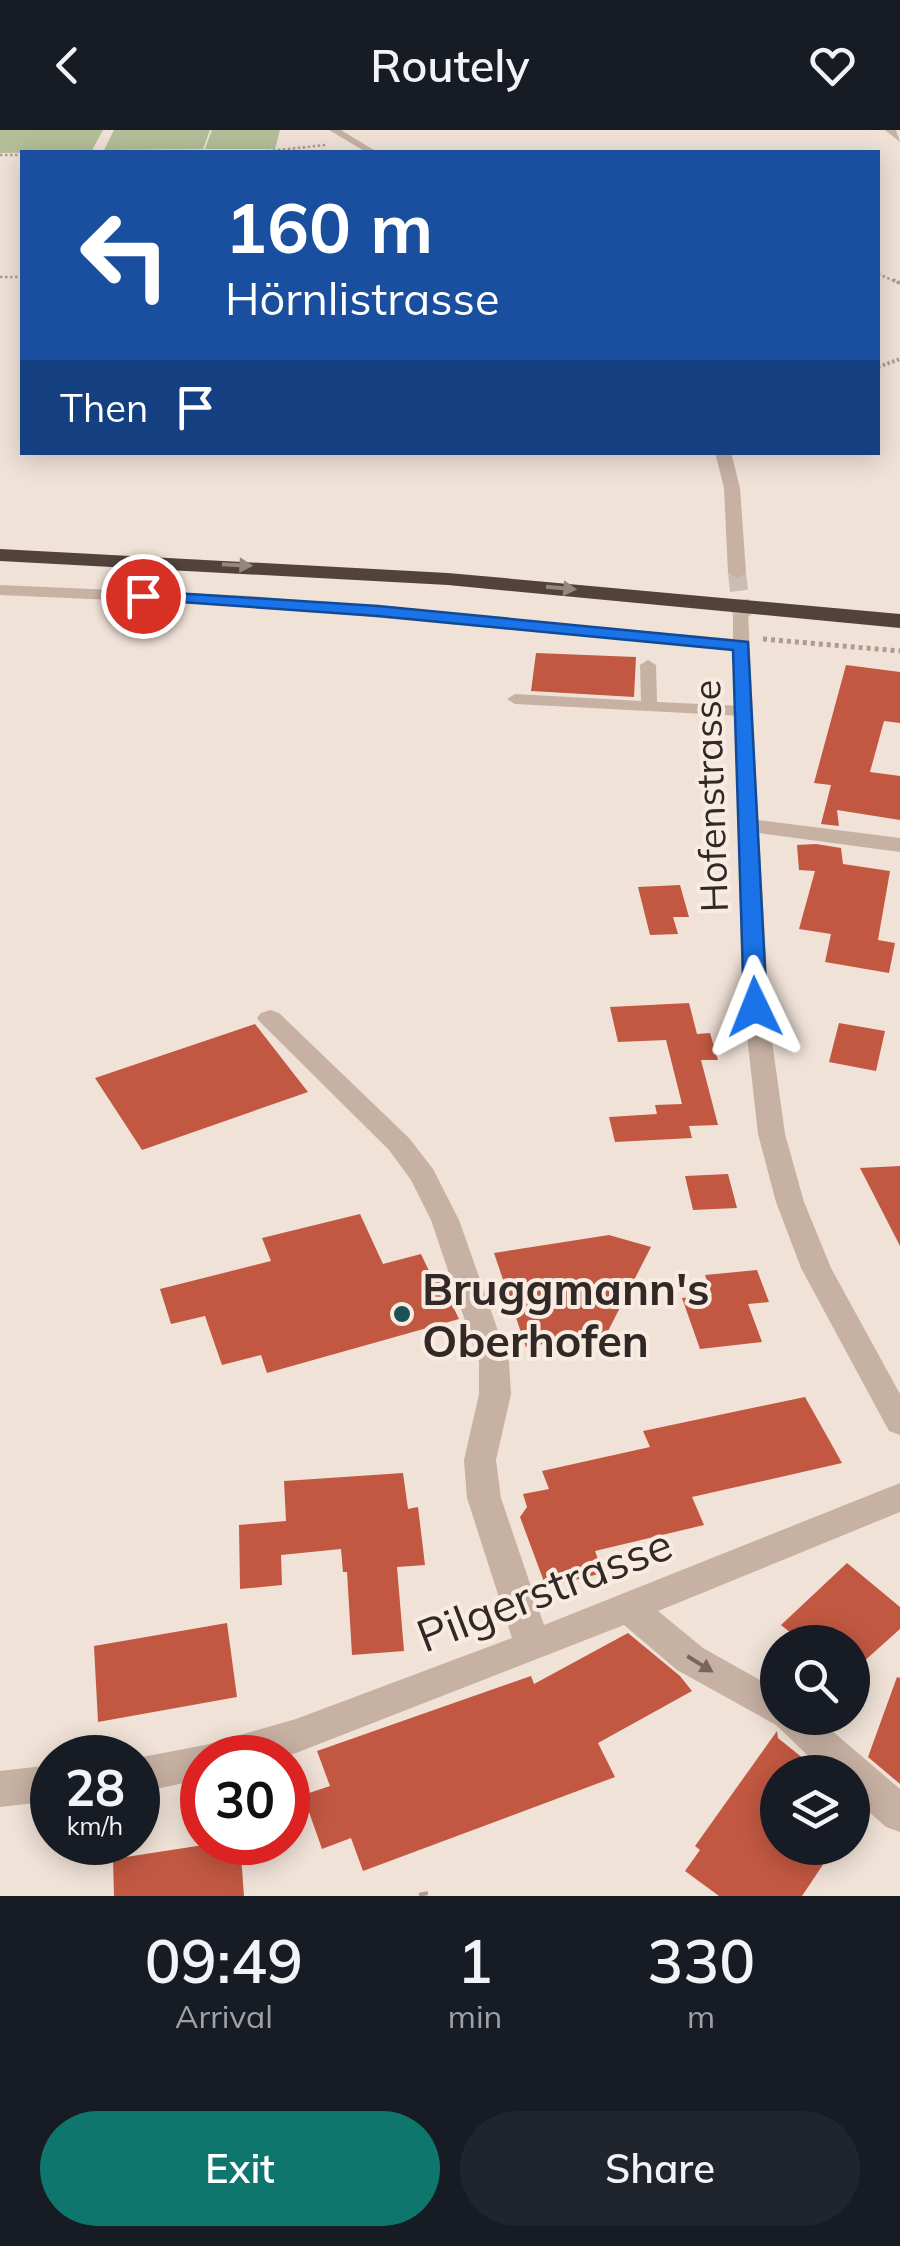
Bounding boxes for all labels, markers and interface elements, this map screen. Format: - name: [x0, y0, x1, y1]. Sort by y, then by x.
- text: Routely: [370, 37, 530, 93]
- icon: back: [40, 38, 95, 93]
- icon: heart: [805, 38, 860, 93]
- text: 160 m: [225, 183, 433, 271]
- icon: left: [60, 190, 190, 320]
- text: Hörnlistrasse: [225, 270, 499, 326]
- icon: arrive: [168, 380, 223, 435]
- text: Then: [60, 384, 148, 432]
- pin: [101, 554, 186, 639]
- one-way arrow: [222, 557, 254, 573]
- icon: arrive: [116, 569, 171, 624]
- one-way arrow: [546, 580, 578, 596]
- street label: Hofenstrasse: [682, 679, 738, 913]
- position arrow: [703, 955, 807, 1059]
- place label: Bruggmann's Oberhofen: [422, 1260, 710, 1368]
- marker: Bruggmann's Oberhofen: [391, 1303, 413, 1325]
- street label: Pilgerstrasse: [409, 1515, 679, 1663]
- map controls: [760, 1625, 870, 1865]
- button: search: [760, 1625, 870, 1735]
- one-way arrow: [686, 1654, 714, 1672]
- speed limit sign: 30: [180, 1735, 310, 1865]
- button: layers: [760, 1755, 870, 1865]
- text: 28: [65, 1756, 125, 1819]
- text: km/h: [67, 1810, 123, 1841]
- text: 09:49: [145, 1923, 303, 1998]
- text: 1: [457, 1923, 493, 1998]
- text: 330: [647, 1923, 755, 1998]
- text: Arrival: [175, 1996, 273, 2036]
- text: min: [448, 1996, 502, 2036]
- text: m: [687, 1996, 715, 2036]
- button: Exit: [40, 2111, 440, 2226]
- button: Share: [460, 2111, 860, 2226]

